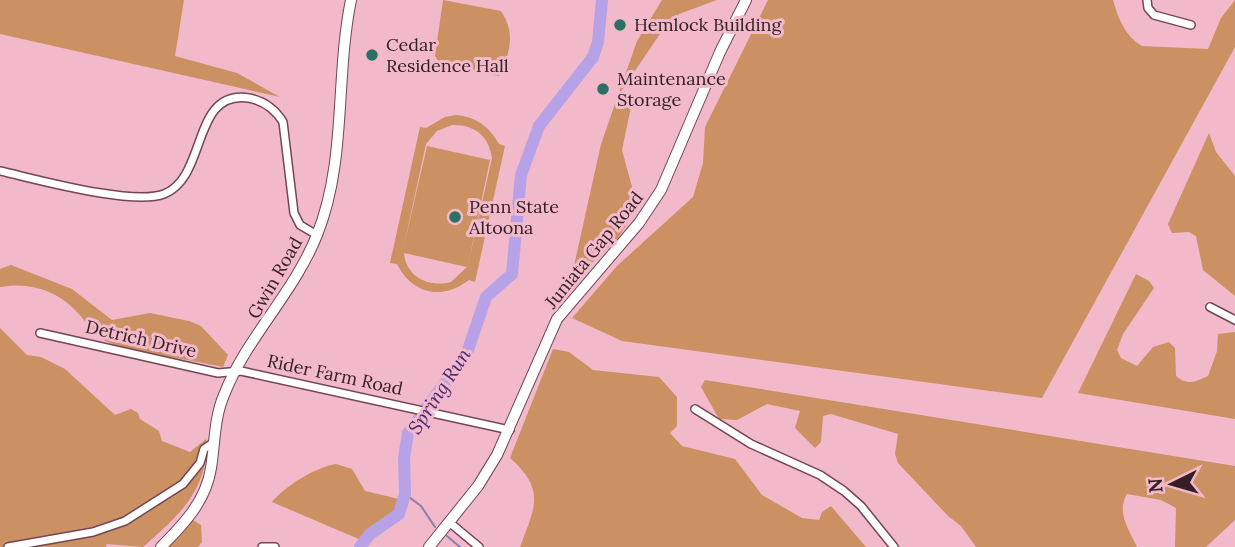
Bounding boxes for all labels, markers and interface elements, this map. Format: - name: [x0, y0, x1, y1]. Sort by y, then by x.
- place label: Hemlock Building: [634, 13, 782, 36]
- marker: Hemlock Building: [612, 17, 628, 33]
- place label: Cedar Residence Hall: [386, 33, 509, 77]
- marker: Cedar Residence Hall: [364, 47, 380, 63]
- place label: Maintenance Storage: [617, 67, 726, 111]
- marker: Maintenance Storage: [595, 81, 611, 97]
- street label: Juniata Gap Road: [539, 186, 648, 314]
- place label: Penn State Altoona: [468, 195, 559, 239]
- marker: Penn State Altoona: [447, 209, 463, 225]
- street label: Gwin Road: [242, 233, 307, 323]
- street label: Detrich Drive: [83, 315, 199, 362]
- water label: Spring Run: [402, 343, 476, 438]
- street label: Rider Farm Road: [265, 349, 405, 400]
- north arrow: [1137, 449, 1207, 519]
- text: N: [1142, 477, 1168, 494]

